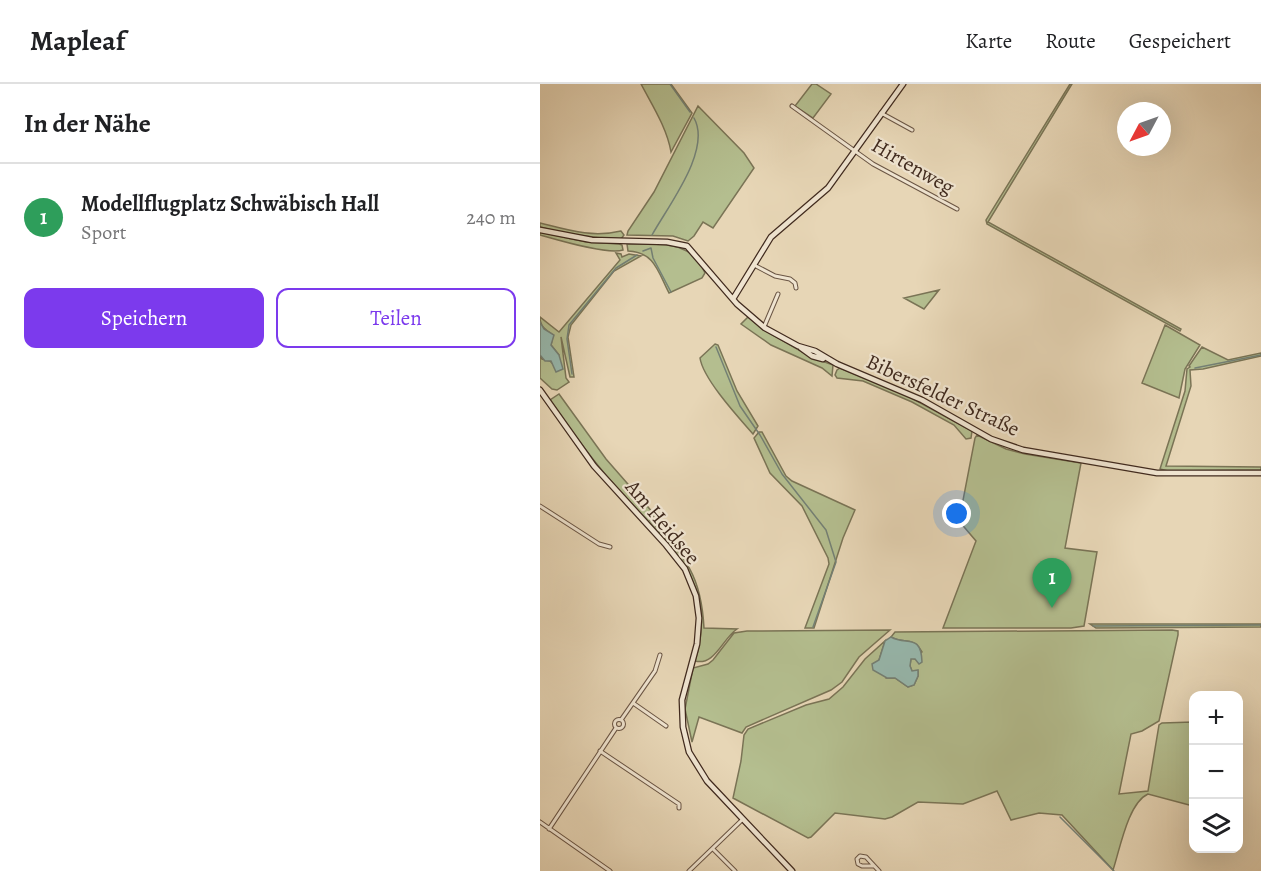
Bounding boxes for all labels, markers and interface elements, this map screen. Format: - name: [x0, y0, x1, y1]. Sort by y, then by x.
- text: Mapleaf: [30, 22, 125, 60]
- text: Karte: [965, 27, 1012, 55]
- text: Route: [1045, 27, 1096, 55]
- text: Gespeichert: [1129, 27, 1231, 55]
- north arrow: [1117, 102, 1171, 156]
- text: In der Nähe: [24, 106, 151, 141]
- street label: Hirtenweg: [866, 131, 960, 201]
- text: Modellflugplatz Schwäbisch Hall: [81, 189, 379, 219]
- text: 1: [40, 204, 47, 231]
- text: 240 m: [466, 204, 516, 231]
- text: Sport: [81, 219, 126, 246]
- button: Speichern: [24, 288, 264, 348]
- button: Teilen: [276, 288, 516, 348]
- street label: Bibersfelder Straße: [862, 347, 1024, 443]
- street label: Am Heidsee: [619, 473, 707, 570]
- your location: [942, 499, 971, 528]
- pin: 1: [1032, 558, 1072, 608]
- map controls: [1189, 691, 1243, 853]
- button: +: [1189, 691, 1243, 745]
- button: −: [1189, 745, 1243, 799]
- button: layers: [1189, 799, 1243, 853]

